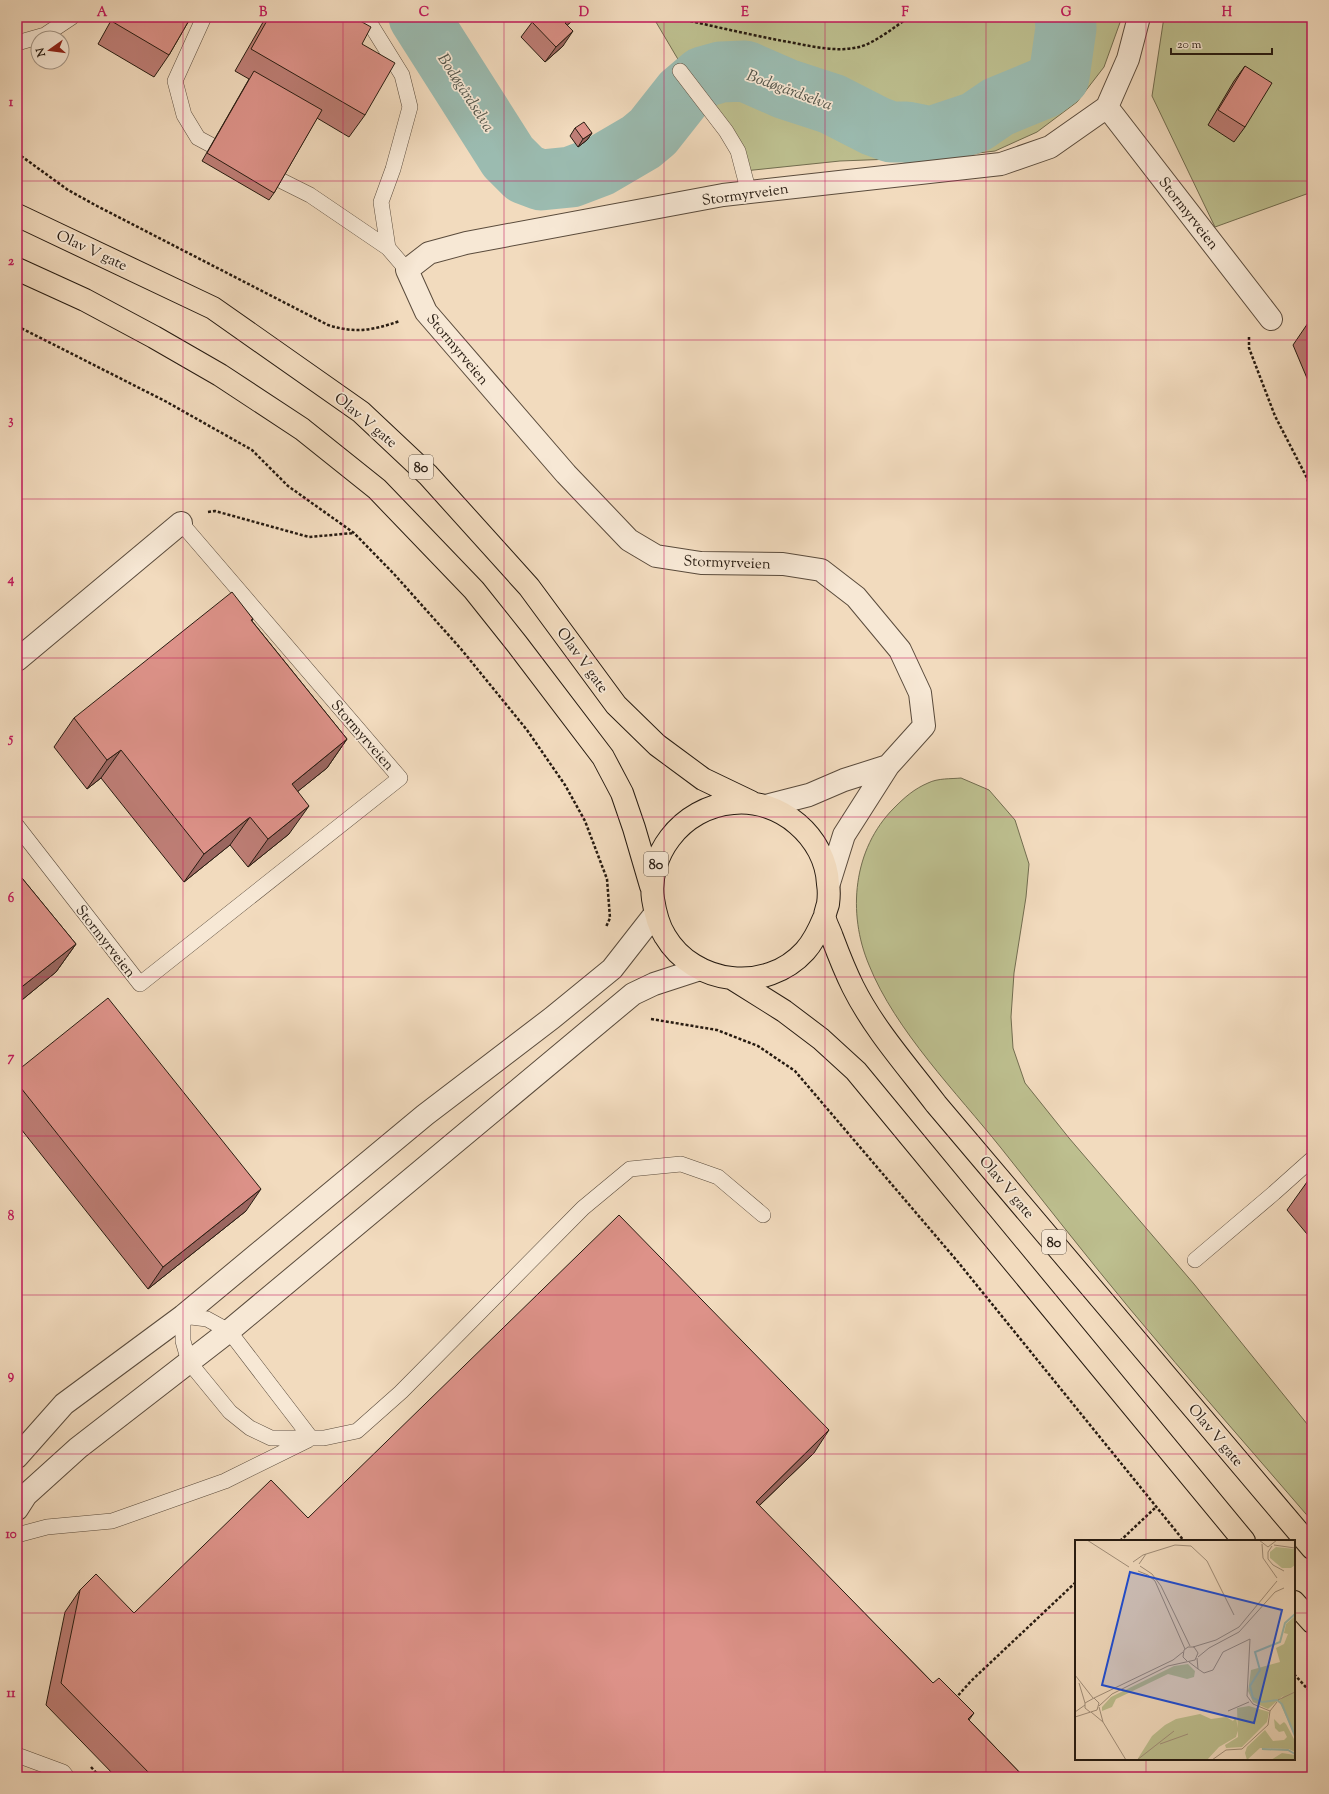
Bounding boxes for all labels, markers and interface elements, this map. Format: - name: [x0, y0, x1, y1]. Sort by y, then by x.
- text: A: [97, 4, 108, 22]
- text: B: [259, 4, 268, 22]
- text: C: [419, 4, 429, 22]
- text: D: [579, 4, 589, 22]
- text: E: [741, 4, 749, 22]
- text: F: [901, 4, 909, 22]
- text: G: [1061, 4, 1072, 22]
- text: H: [1222, 4, 1233, 22]
- north arrow: [30, 30, 70, 70]
- scale bar: [1171, 30, 1272, 56]
- text: 20 m: [1177, 36, 1202, 54]
- text: N: [32, 46, 50, 59]
- water label: Bodøgårdselva: [431, 50, 499, 137]
- water label: Bodøgårdselva: [743, 65, 835, 117]
- text: 1: [9, 94, 14, 112]
- street label: Stormyrveien: [1153, 173, 1223, 255]
- street label: Stormyrveien: [700, 179, 790, 212]
- street label: Olav V gate: [52, 226, 130, 277]
- text: 2: [8, 253, 15, 271]
- street label: Stormyrveien: [421, 310, 493, 390]
- street label: Olav V gate: [329, 389, 401, 454]
- text: 3: [8, 412, 14, 430]
- road number: 80: [409, 455, 433, 479]
- street label: Stormyrveien: [683, 551, 771, 576]
- text: 4: [7, 571, 15, 589]
- street label: Olav V gate: [551, 624, 613, 698]
- street label: Stormyrveien: [325, 696, 399, 776]
- text: 5: [8, 730, 14, 748]
- road number: 80: [644, 852, 668, 876]
- text: 6: [8, 890, 15, 908]
- street label: Stormyrveien: [70, 901, 140, 983]
- text: 7: [8, 1049, 15, 1067]
- street label: Olav V gate: [973, 1152, 1038, 1224]
- text: 8: [8, 1208, 15, 1226]
- road number: 80: [1042, 1230, 1066, 1254]
- text: 9: [8, 1367, 15, 1385]
- street label: Olav V gate: [1182, 1400, 1247, 1472]
- text: 10: [5, 1526, 17, 1544]
- inset map: [1075, 1540, 1295, 1760]
- text: 11: [7, 1685, 16, 1703]

